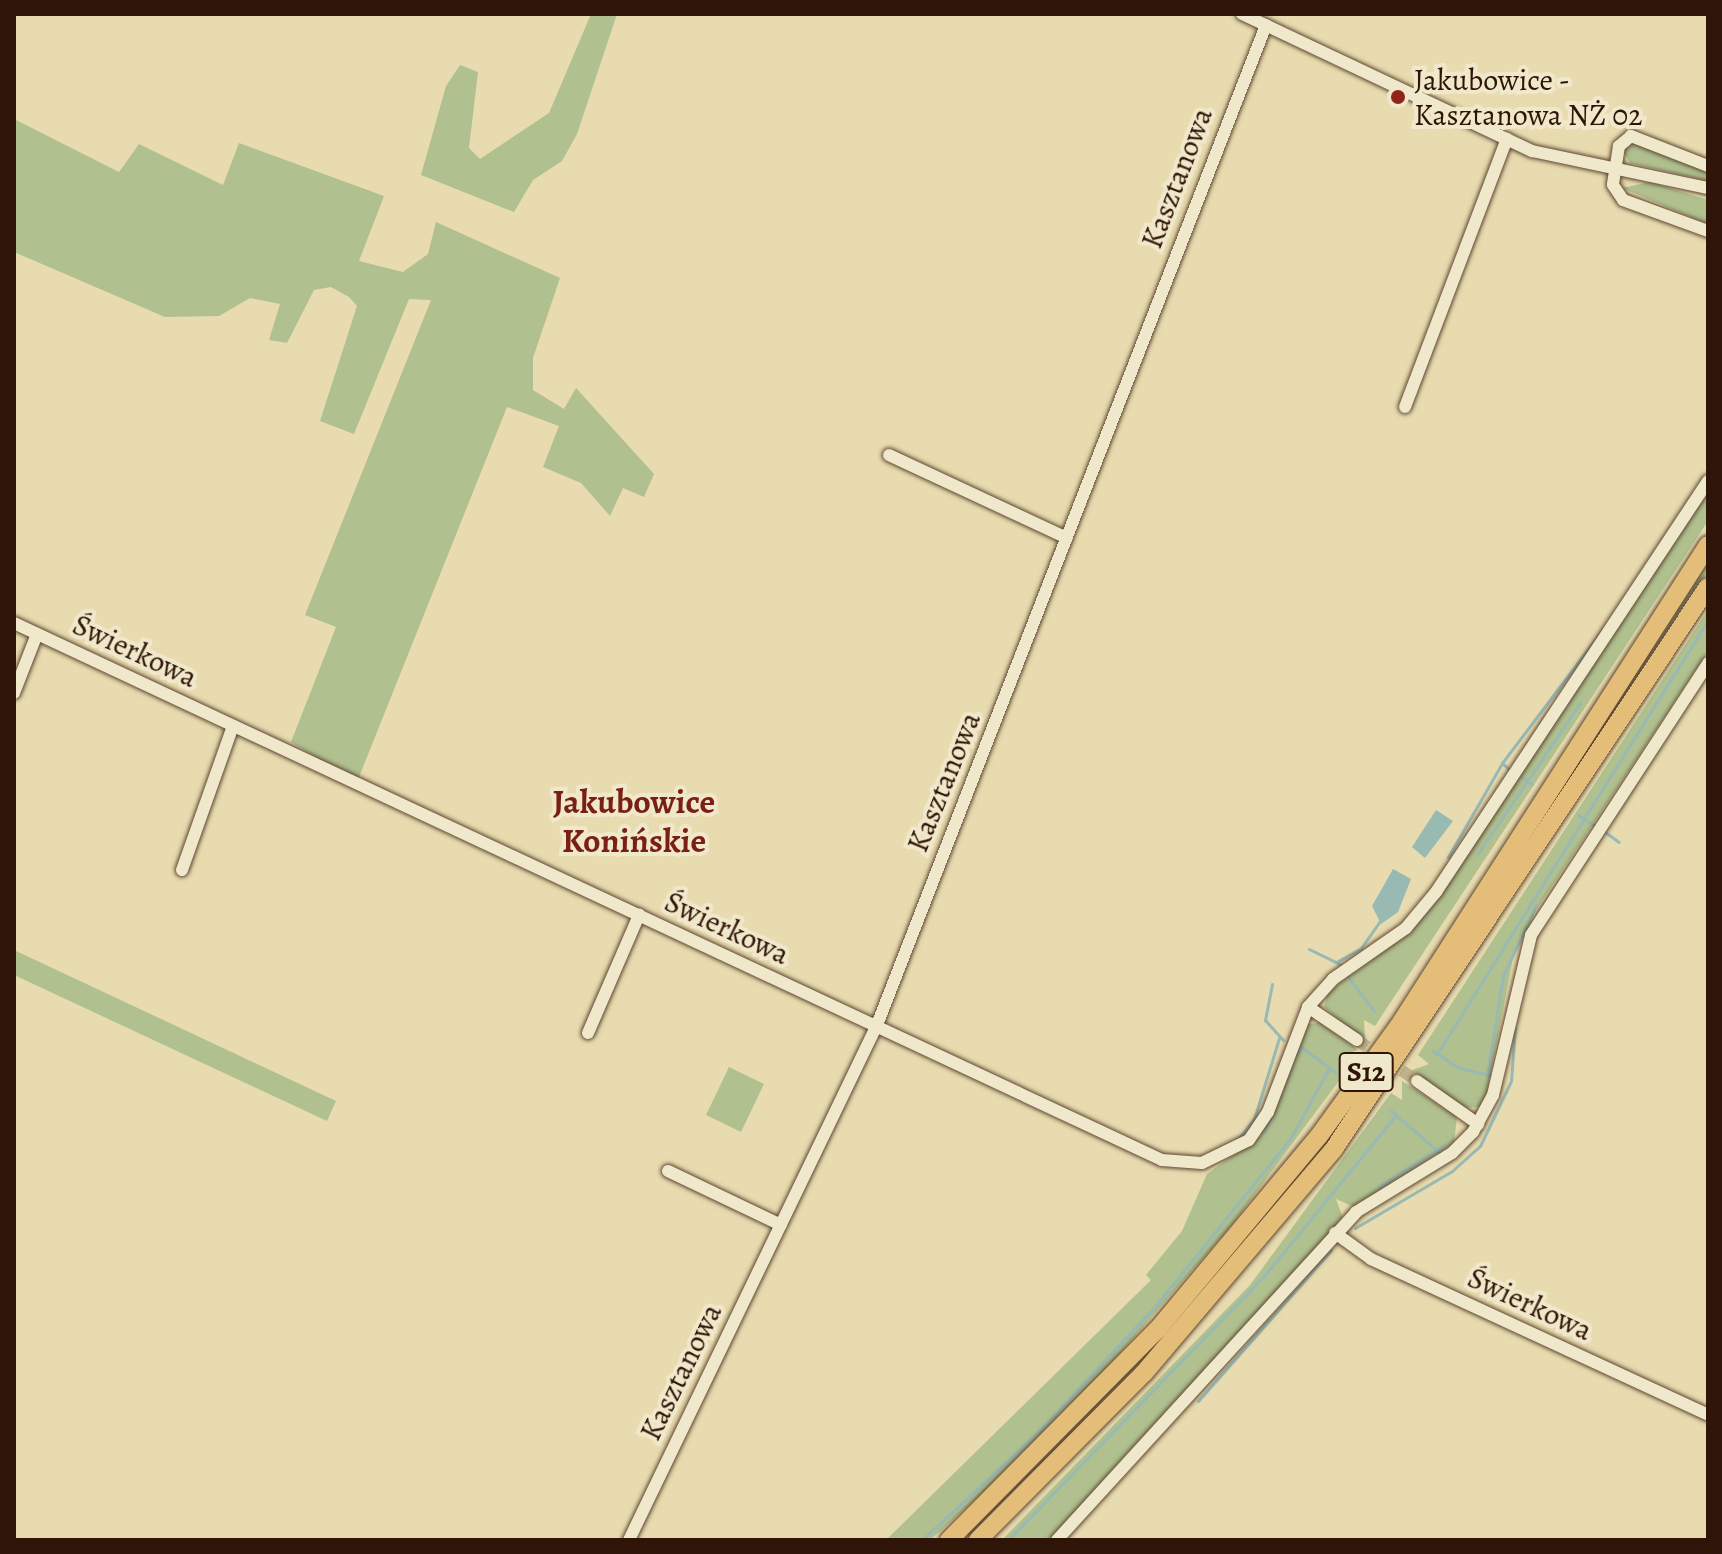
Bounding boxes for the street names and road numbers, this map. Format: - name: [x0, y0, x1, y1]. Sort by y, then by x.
- street label: Kasztanowa: [1134, 103, 1220, 253]
- street label: Świerkowa: [67, 607, 203, 695]
- street label: Kasztanowa: [900, 707, 988, 857]
- street label: Świerkowa: [659, 884, 795, 972]
- road number: S12: [1338, 1048, 1394, 1096]
- street label: Świerkowa: [1462, 1260, 1598, 1348]
- street label: Kasztanowa: [632, 1298, 730, 1446]

